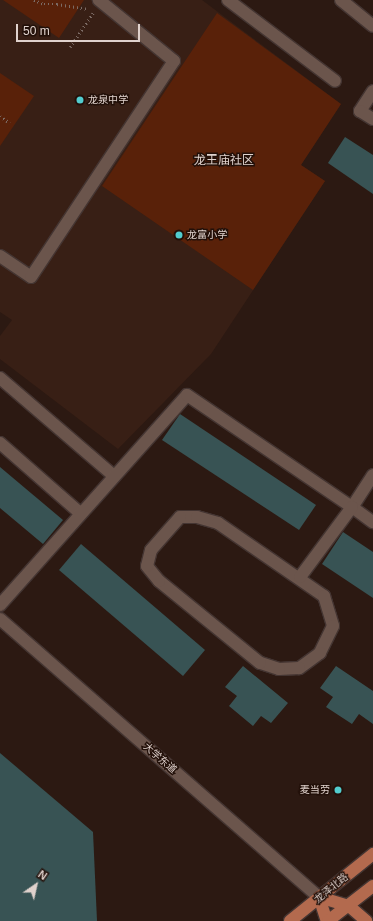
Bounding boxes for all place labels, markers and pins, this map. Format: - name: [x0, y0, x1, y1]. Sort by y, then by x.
- place label: 龙泉中学: [88, 94, 128, 106]
- marker: 龙泉中学: [75, 95, 85, 105]
- place label: 龙富小学: [187, 229, 227, 241]
- marker: 龙富小学: [174, 230, 184, 240]
- place label: 麦当劳: [300, 784, 330, 796]
- marker: 麦当劳: [333, 785, 343, 795]

